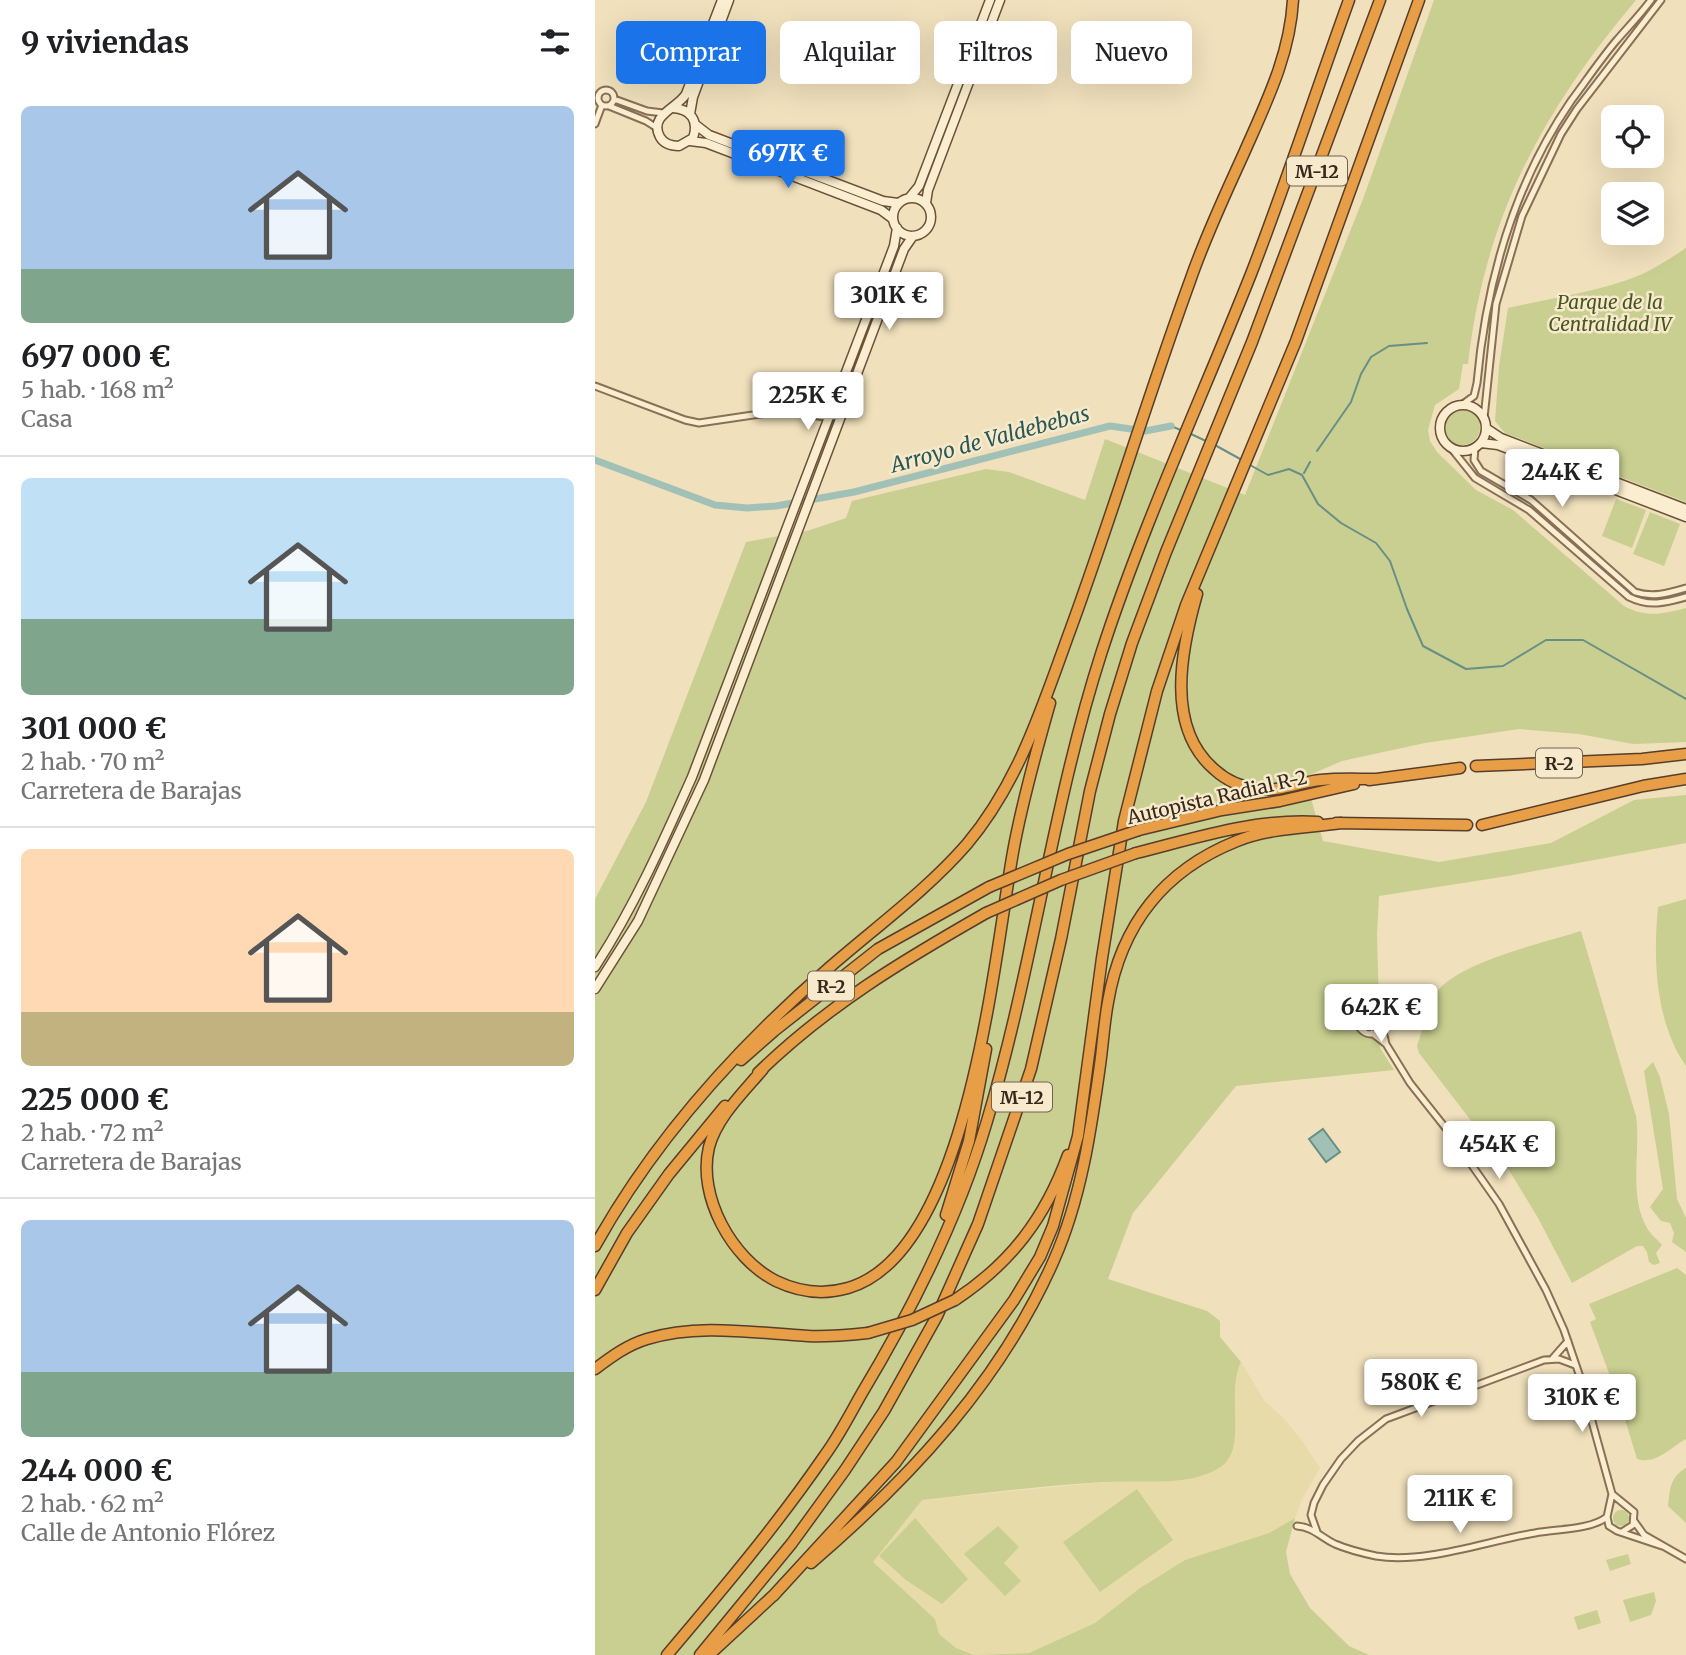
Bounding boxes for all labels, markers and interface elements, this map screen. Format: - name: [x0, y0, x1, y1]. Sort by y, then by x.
- chip: Comprar: [616, 21, 766, 84]
- chip: Alquilar: [780, 21, 920, 84]
- chip: Filtros: [934, 21, 1057, 84]
- chip: Nuevo: [1071, 21, 1192, 84]
- text: 9 viviendas: [21, 23, 189, 61]
- icon: filters: [536, 23, 574, 61]
- map controls: [1601, 105, 1664, 245]
- button: locate: [1601, 105, 1664, 168]
- pin: 697K €: [731, 130, 845, 190]
- text: 697K €: [748, 138, 828, 167]
- icon: home: [235, 152, 361, 278]
- road number: M-12: [1287, 156, 1347, 186]
- button: layers: [1601, 182, 1664, 245]
- pin: 301K €: [832, 272, 946, 332]
- text: 301K €: [850, 280, 928, 309]
- park label: Parque de la Centralidad IV: [1548, 290, 1673, 336]
- text: 697 000 €: [21, 337, 171, 375]
- pin: 225K €: [751, 372, 865, 432]
- text: 5 hab. · 168 m²: [21, 375, 174, 404]
- text: 225K €: [769, 380, 847, 409]
- water label: Arroyo de Valdebebas: [886, 399, 1093, 479]
- text: Casa: [21, 404, 73, 433]
- pin: 244K €: [1505, 449, 1619, 509]
- text: 244K €: [1521, 457, 1603, 486]
- icon: home: [235, 524, 361, 650]
- text: 301 000 €: [21, 709, 167, 747]
- text: 2 hab. · 70 m²: [21, 747, 164, 776]
- road number: R-2: [1536, 748, 1582, 778]
- street label: Autopista Radial R-2: [1124, 765, 1309, 830]
- text: Carretera de Barajas: [21, 776, 242, 805]
- icon: home: [235, 895, 361, 1021]
- road number: R-2: [808, 972, 854, 1001]
- pin: 642K €: [1324, 984, 1438, 1044]
- text: 642K €: [1341, 992, 1421, 1021]
- text: 225 000 €: [21, 1080, 169, 1118]
- road number: M-12: [992, 1082, 1052, 1112]
- text: 2 hab. · 72 m²: [21, 1118, 163, 1147]
- pin: 454K €: [1442, 1122, 1556, 1181]
- text: 454K €: [1459, 1129, 1539, 1158]
- text: Carretera de Barajas: [21, 1147, 242, 1176]
- icon: home: [235, 1266, 361, 1392]
- pin: 580K €: [1364, 1360, 1478, 1419]
- text: 580K €: [1380, 1367, 1462, 1396]
- pin: 310K €: [1525, 1374, 1639, 1434]
- text: 310K €: [1544, 1382, 1620, 1411]
- text: 244 000 €: [21, 1451, 173, 1489]
- pin: 211K €: [1403, 1476, 1517, 1535]
- text: 211K €: [1423, 1483, 1497, 1512]
- text: 2 hab. · 62 m²: [21, 1489, 164, 1518]
- text: Calle de Antonio Flórez: [21, 1518, 275, 1547]

